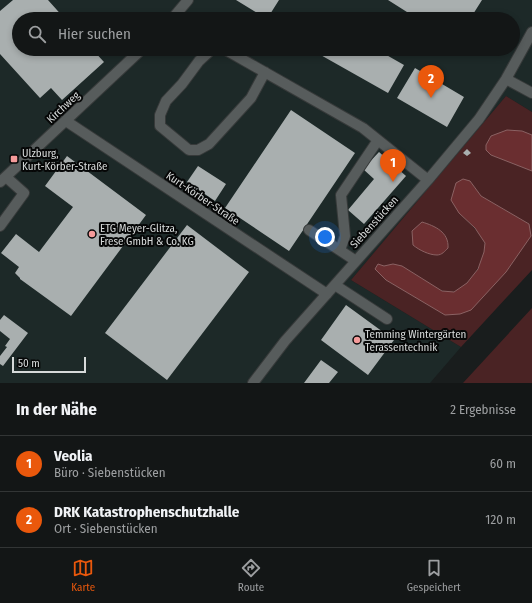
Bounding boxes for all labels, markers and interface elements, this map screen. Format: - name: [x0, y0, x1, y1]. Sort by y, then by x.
- search box: [12, 12, 520, 56]
- icon: search: [26, 23, 48, 45]
- text: Hier suchen: [58, 25, 131, 43]
- pin: 2: [418, 65, 444, 98]
- street label: Kirchweg: [44, 88, 83, 126]
- place label: Ulzburg, Kurt-Körber-Straße: [22, 147, 107, 173]
- pin: 1: [380, 149, 406, 182]
- marker: Ulzburg, Kurt-Körber-Straße: [9, 154, 19, 164]
- street label: Kurt-Körber-Straße: [164, 169, 242, 228]
- street label: Siebenstücken: [348, 194, 401, 251]
- place label: ETG Meyer-Glitza, Frese GmbH & Co. KG: [100, 222, 194, 248]
- your location: [315, 227, 335, 247]
- marker: ETG Meyer-Glitza, Frese GmbH & Co. KG: [87, 229, 97, 239]
- place label: Temming Wintergärten Terassentechnik: [365, 328, 466, 354]
- marker: Temming Wintergärten Terassentechnik: [352, 335, 362, 345]
- scale bar: [12, 355, 86, 374]
- text: 50 m: [18, 357, 40, 370]
- text: In der Nähe: [16, 399, 97, 420]
- text: 2 Ergebnisse: [450, 402, 516, 417]
- text: Veolia: [54, 447, 93, 465]
- text: 1: [26, 456, 32, 471]
- text: 60 m: [490, 456, 516, 471]
- text: Büro · Siebenstücken: [54, 465, 166, 480]
- text: DRK Katastrophenschutzhalle: [54, 503, 239, 521]
- text: 2: [26, 512, 32, 527]
- text: 120 m: [485, 512, 516, 527]
- text: Ort · Siebenstücken: [54, 521, 158, 536]
- tab: Karte: [71, 557, 95, 594]
- tab: Route: [238, 557, 264, 594]
- tab: Gespeichert: [407, 557, 461, 594]

